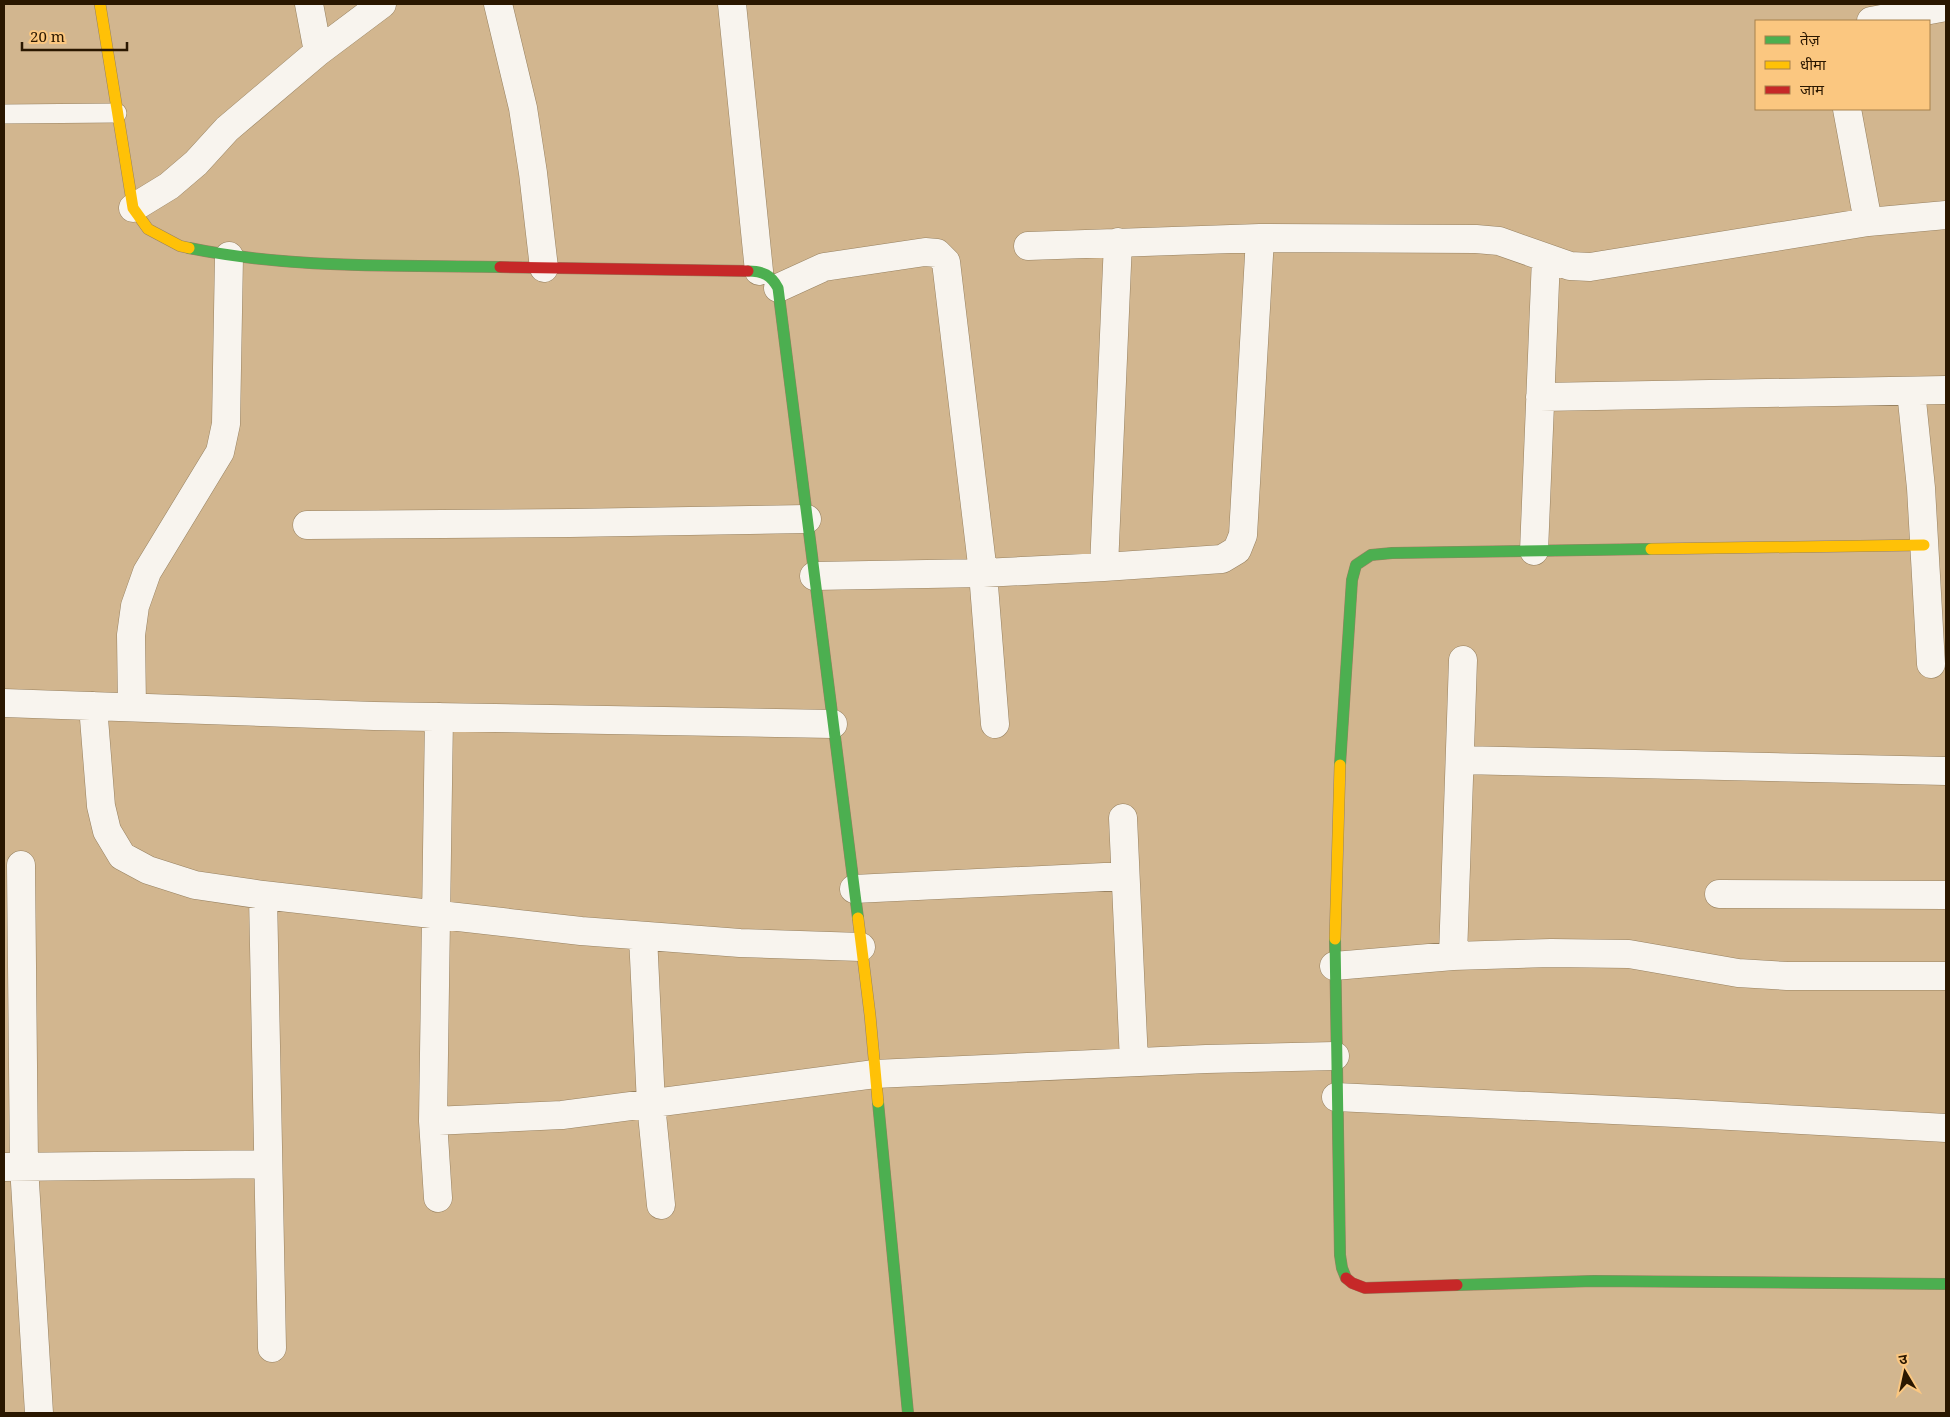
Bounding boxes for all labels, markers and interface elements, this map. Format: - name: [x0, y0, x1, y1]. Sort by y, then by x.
- scale bar: [22, 20, 128, 52]
- legend: [1755, 20, 1930, 110]
- text: 20 m: [30, 26, 65, 46]
- text: तेज़: [1800, 29, 1821, 49]
- text: धीमा: [1800, 54, 1827, 74]
- text: जाम: [1800, 79, 1825, 99]
- north arrow: [1880, 1347, 1930, 1397]
- text: उ: [1897, 1349, 1909, 1369]

